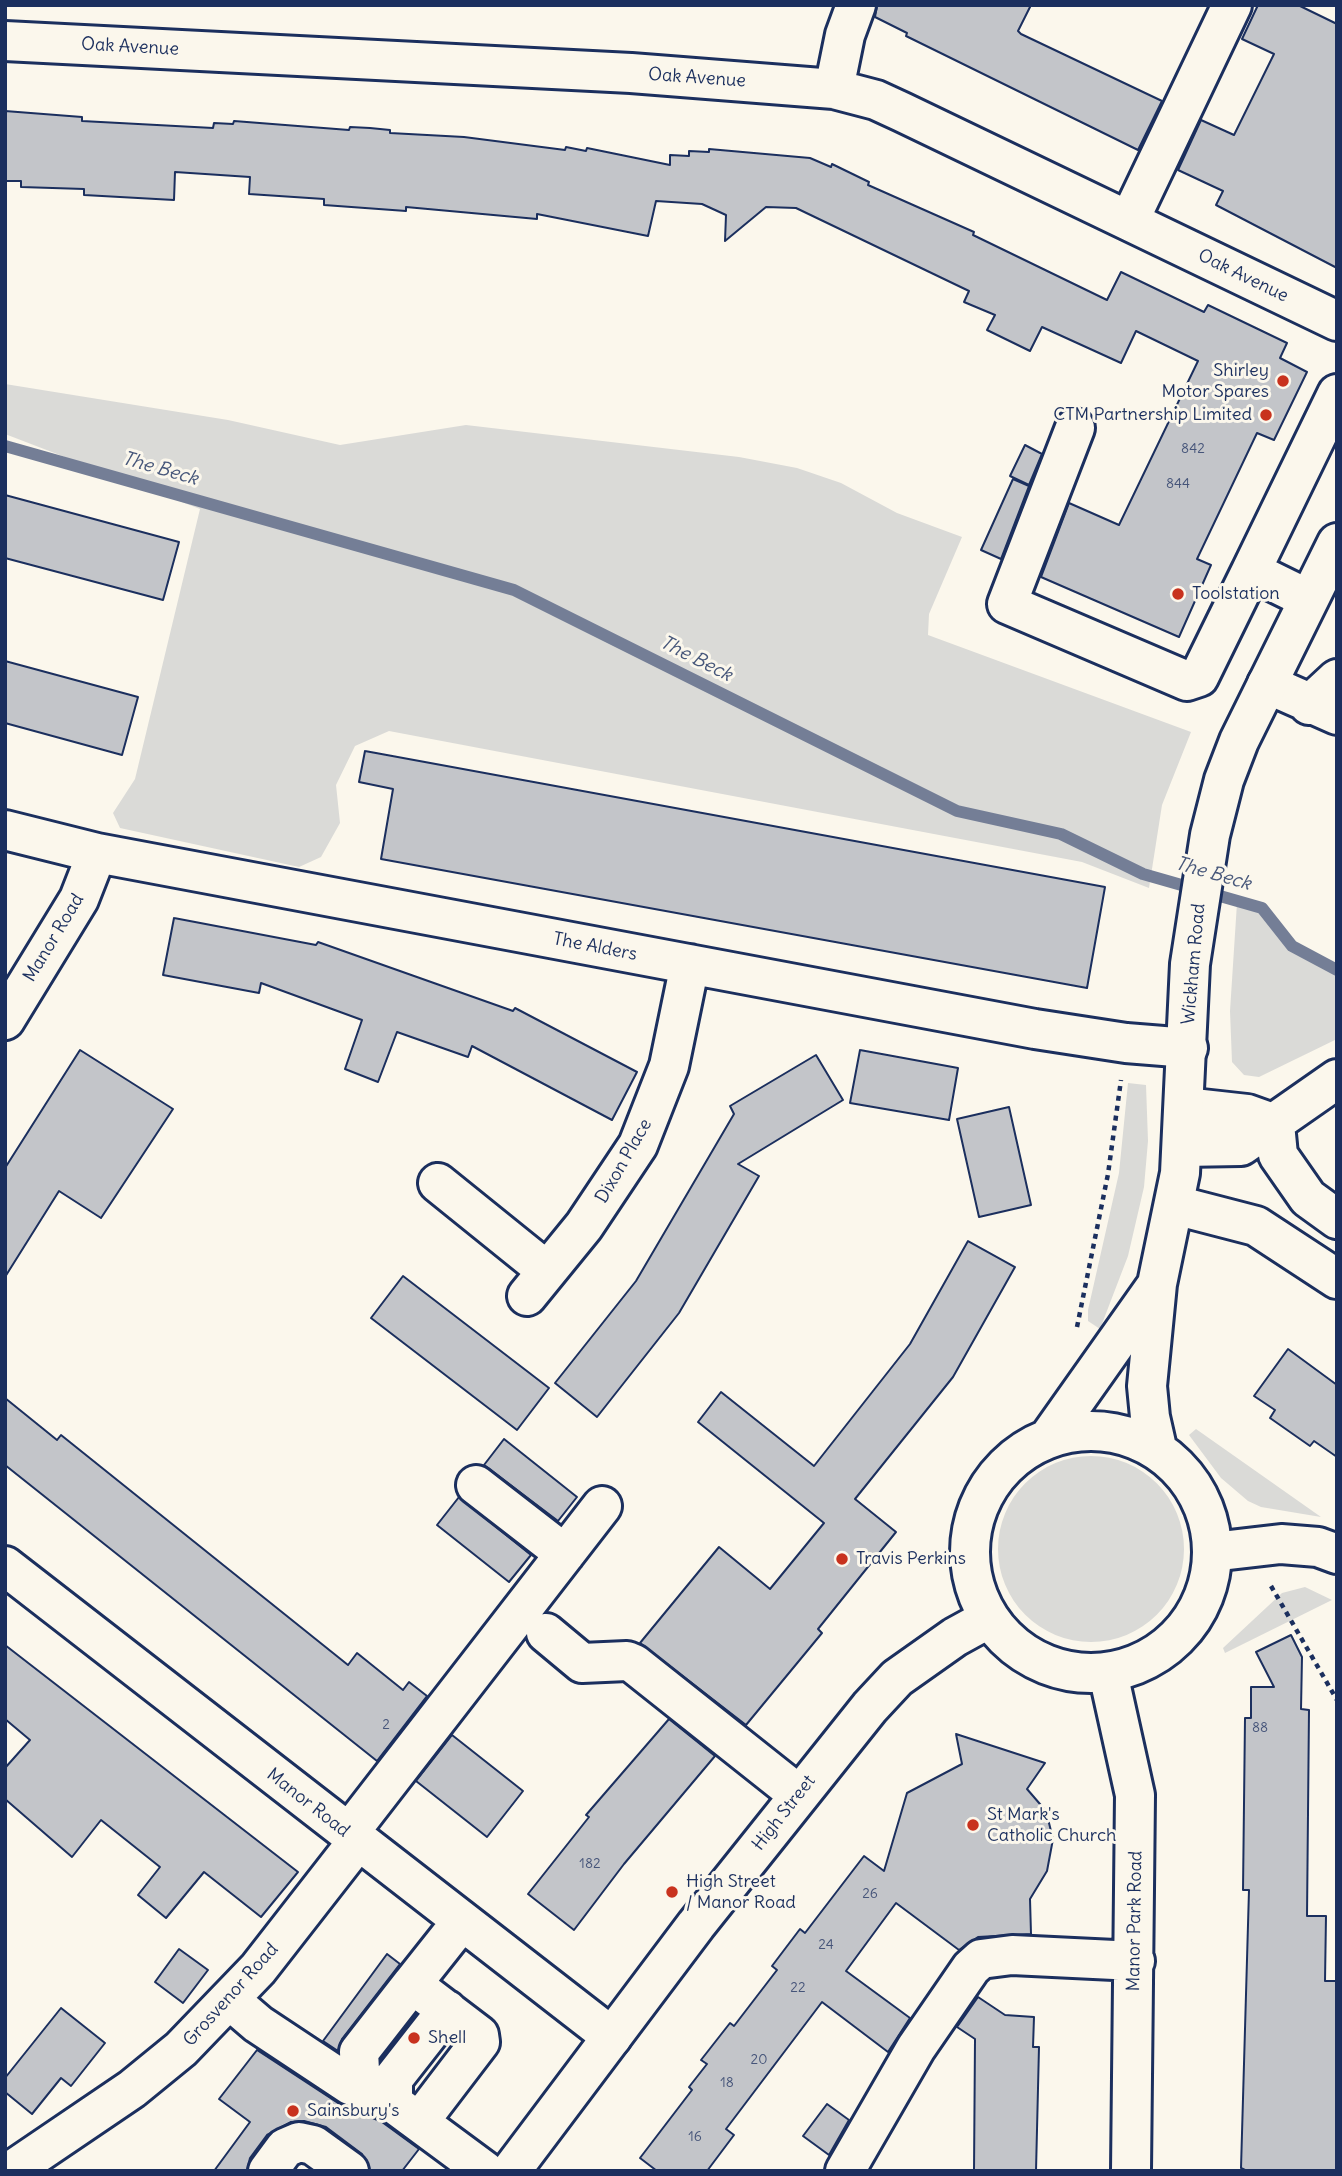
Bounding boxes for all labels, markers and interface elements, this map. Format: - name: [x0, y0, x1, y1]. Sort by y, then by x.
- street label: Oak Avenue: [80, 34, 180, 60]
- street label: Oak Avenue: [647, 64, 747, 92]
- street label: Oak Avenue: [1194, 245, 1292, 307]
- place label: Shirley Motor Spares: [1162, 360, 1269, 402]
- marker: Shirley Motor Spares: [1275, 373, 1291, 389]
- place label: CTM Partnership Limited: [1053, 404, 1252, 426]
- marker: CTM Partnership Limited: [1258, 407, 1274, 423]
- house number: 842: [1181, 441, 1205, 457]
- water label: The Beck: [120, 447, 200, 491]
- house number: 844: [1166, 476, 1190, 492]
- place label: Toolstation: [1192, 583, 1280, 605]
- marker: Toolstation: [1170, 586, 1186, 602]
- water label: The Beck: [656, 631, 736, 687]
- water label: The Beck: [1173, 852, 1253, 896]
- street label: Manor Road: [19, 890, 89, 986]
- street label: Wickham Road: [1178, 902, 1210, 1026]
- street label: The Alders: [551, 928, 639, 966]
- street label: Dixon Place: [591, 1115, 657, 1207]
- place label: Travis Perkins: [856, 1548, 966, 1570]
- marker: Travis Perkins: [834, 1551, 850, 1567]
- house number: 2: [382, 1717, 390, 1733]
- house number: 88: [1252, 1720, 1268, 1736]
- street label: Manor Road: [262, 1764, 354, 1842]
- street label: High Street: [748, 1771, 820, 1855]
- place label: St Mark's Catholic Church: [987, 1804, 1116, 1846]
- marker: St Mark's Catholic Church: [965, 1817, 981, 1833]
- street label: Manor Park Road: [1123, 1851, 1147, 1991]
- house number: 182: [579, 1856, 601, 1872]
- place label: High Street / Manor Road: [686, 1871, 796, 1913]
- marker: High Street / Manor Road: [664, 1884, 680, 1900]
- house number: 26: [862, 1886, 878, 1902]
- house number: 24: [818, 1937, 834, 1953]
- street label: Grosvenor Road: [179, 1939, 283, 2051]
- house number: 22: [790, 1980, 806, 1996]
- place label: Shell: [428, 2027, 466, 2049]
- marker: Shell: [406, 2030, 422, 2046]
- house number: 20: [751, 2052, 767, 2068]
- house number: 18: [720, 2075, 734, 2091]
- place label: Sainsbury's: [307, 2100, 400, 2122]
- marker: Sainsbury's: [285, 2103, 301, 2119]
- house number: 16: [688, 2129, 702, 2145]

